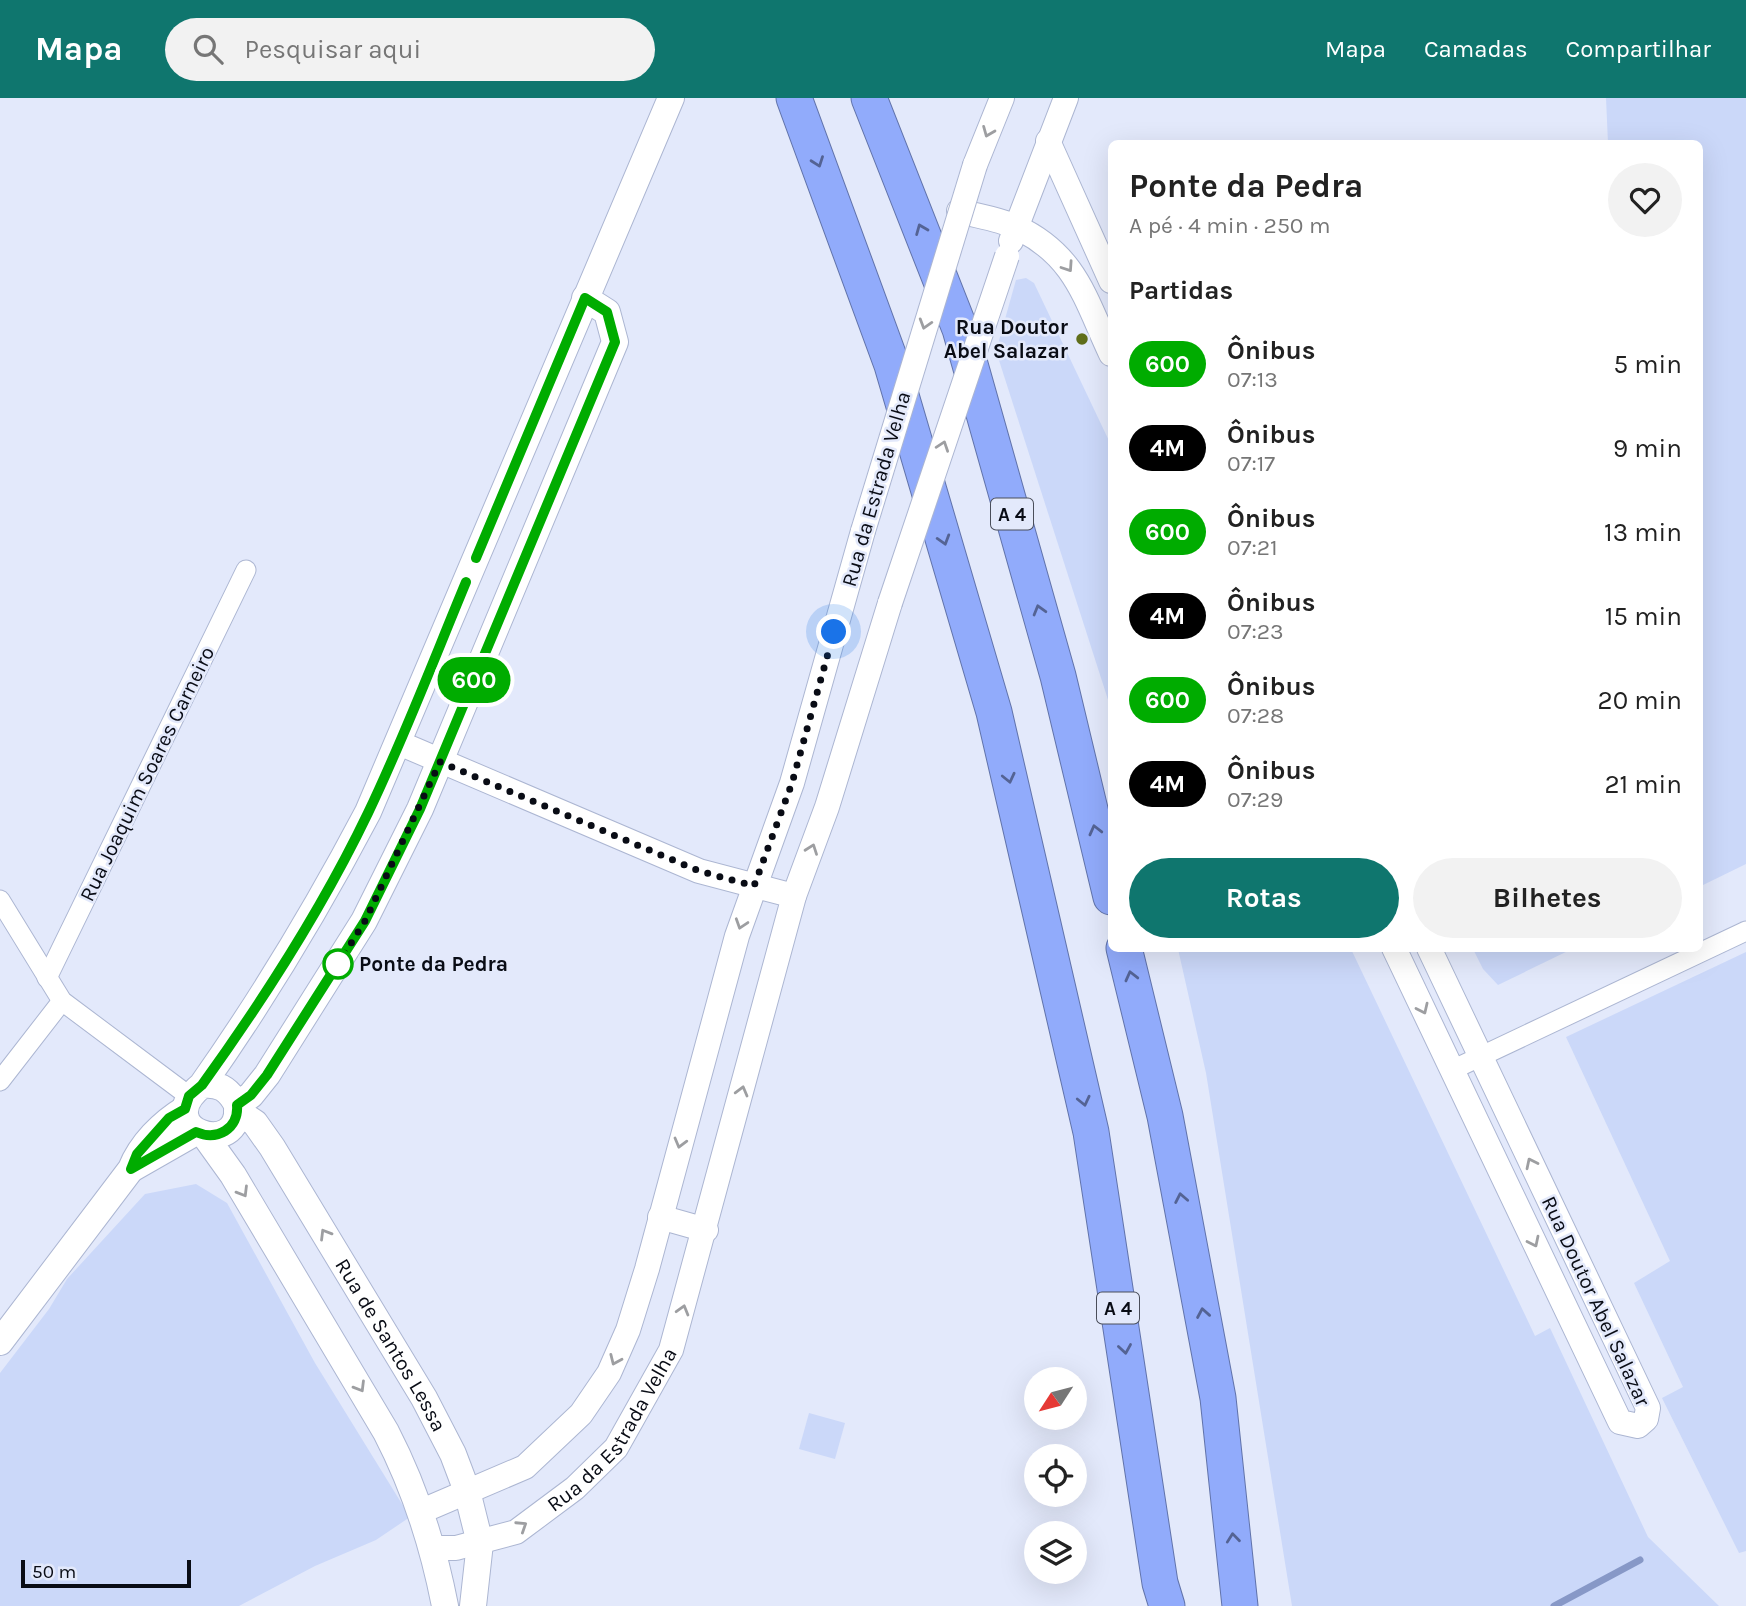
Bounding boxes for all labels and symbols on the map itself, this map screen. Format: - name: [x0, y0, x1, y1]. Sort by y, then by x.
- one-way arrow: [983, 125, 997, 137]
- one-way arrow: [810, 155, 824, 167]
- one-way arrow: [915, 224, 929, 236]
- one-way arrow: [1059, 259, 1072, 272]
- place label: Rua Doutor Abel Salazar: [944, 315, 1069, 363]
- one-way arrow: [918, 318, 933, 330]
- marker: Rua Doutor Abel Salazar: [1074, 331, 1090, 347]
- street label: Rua da Estrada Velha: [837, 389, 915, 589]
- one-way arrow: [935, 440, 949, 452]
- road number: A 4: [991, 498, 1033, 530]
- one-way arrow: [936, 534, 951, 546]
- one-way arrow: [1033, 604, 1047, 616]
- your location: [816, 614, 851, 649]
- street label: Rua Joaquim Soares Carneiro: [75, 643, 219, 905]
- line badge: 600: [434, 657, 514, 703]
- one-way arrow: [1001, 772, 1016, 784]
- one-way arrow: [1089, 824, 1103, 836]
- one-way arrow: [803, 843, 817, 855]
- one-way arrow: [735, 917, 749, 929]
- marker: Ponte da Pedra: [323, 949, 353, 979]
- place label: Ponte da Pedra: [359, 952, 508, 976]
- one-way arrow: [1124, 970, 1139, 982]
- one-way arrow: [1415, 1002, 1429, 1014]
- one-way arrow: [734, 1085, 748, 1097]
- one-way arrow: [1076, 1094, 1090, 1106]
- one-way arrow: [674, 1136, 688, 1148]
- one-way arrow: [1525, 1158, 1539, 1170]
- one-way arrow: [235, 1185, 248, 1198]
- one-way arrow: [1174, 1192, 1189, 1204]
- street label: Rua Doutor Abel Salazar: [1537, 1192, 1655, 1410]
- one-way arrow: [320, 1229, 333, 1242]
- one-way arrow: [1526, 1235, 1540, 1247]
- street label: Rua de Santos Lessa: [330, 1254, 451, 1436]
- road number: A 4: [1097, 1292, 1139, 1324]
- one-way arrow: [674, 1305, 689, 1317]
- one-way arrow: [1196, 1307, 1211, 1319]
- street label: Rua da Estrada Velha: [542, 1343, 682, 1517]
- one-way arrow: [1117, 1343, 1132, 1355]
- one-way arrow: [609, 1353, 623, 1366]
- north arrow: [1024, 1367, 1087, 1430]
- one-way arrow: [352, 1380, 365, 1393]
- one-way arrow: [514, 1522, 527, 1535]
- one-way arrow: [1226, 1532, 1241, 1543]
- scale bar: [21, 1557, 191, 1589]

